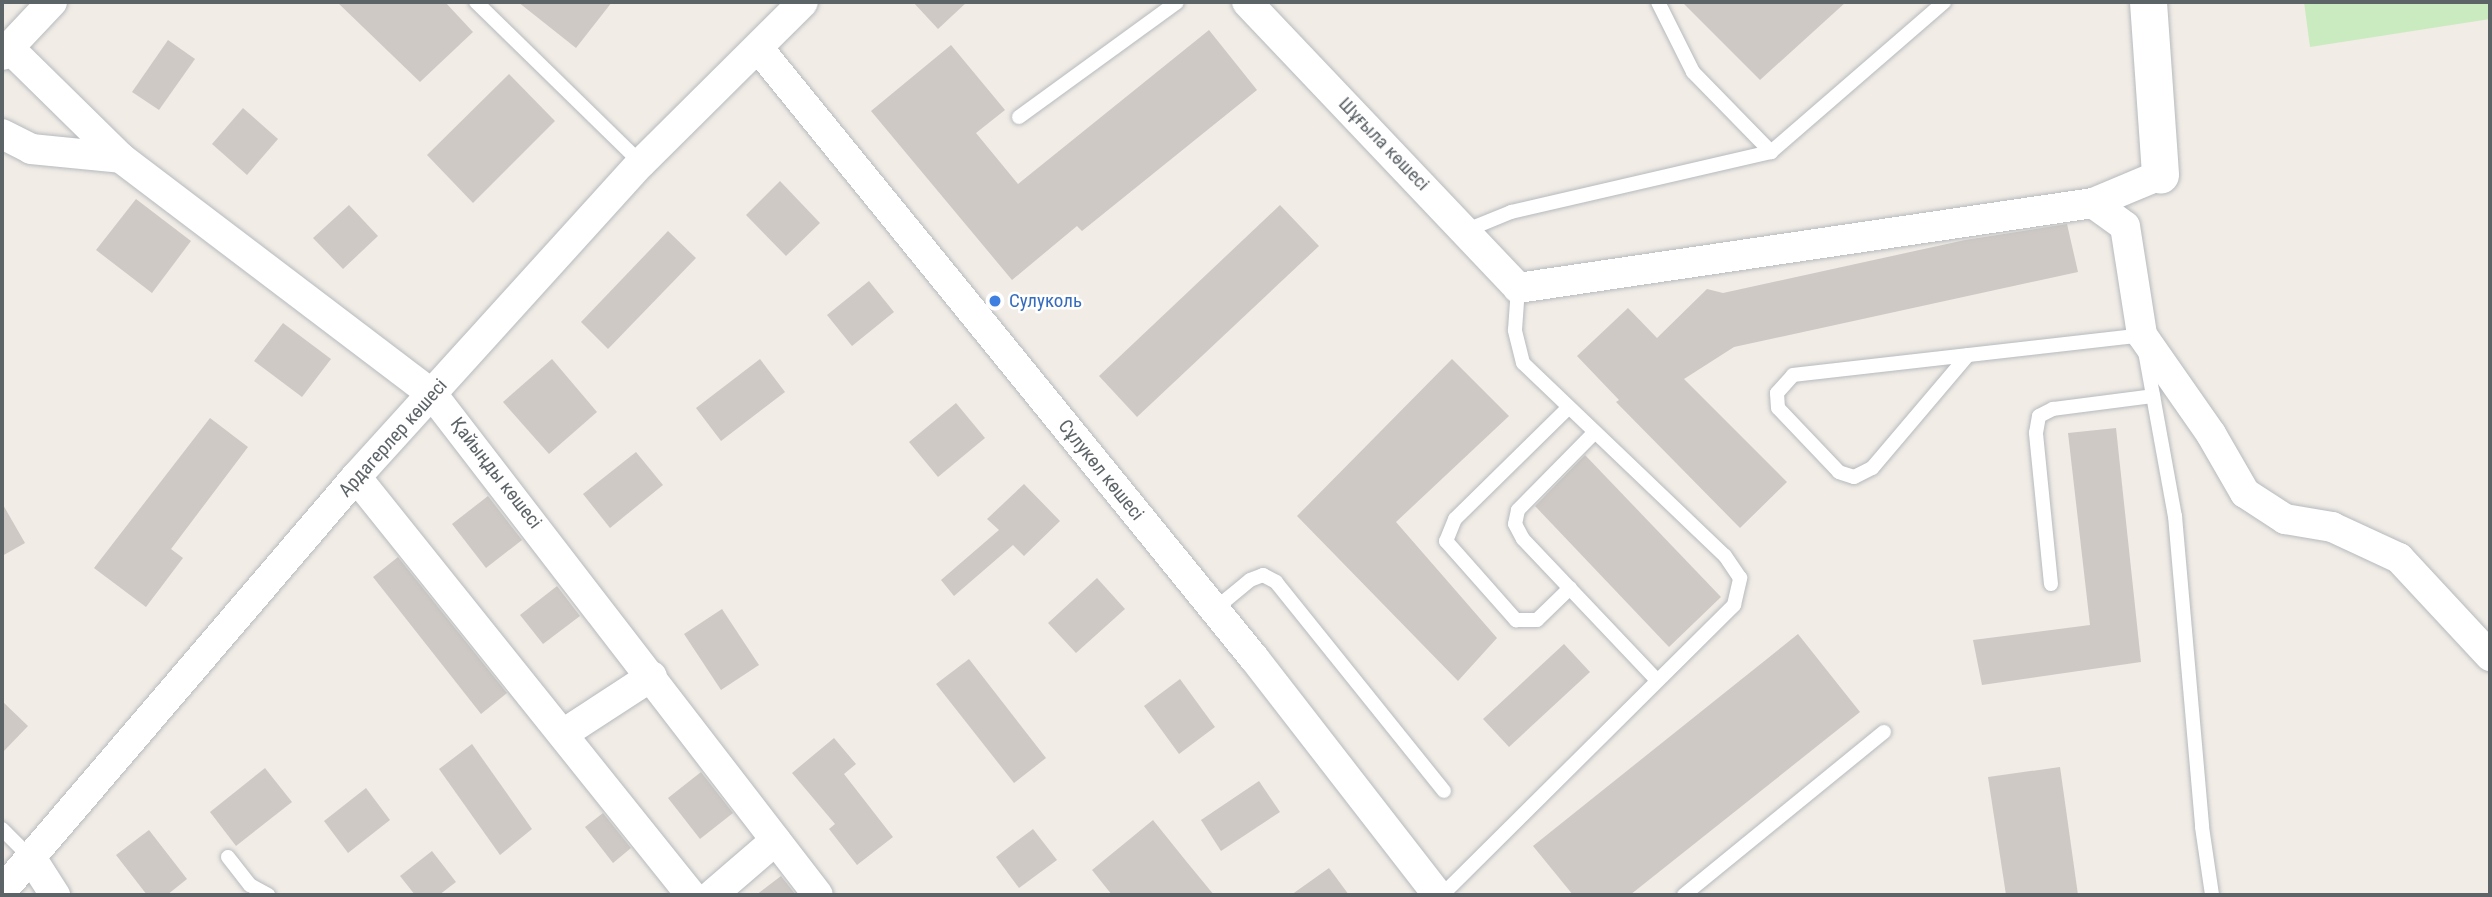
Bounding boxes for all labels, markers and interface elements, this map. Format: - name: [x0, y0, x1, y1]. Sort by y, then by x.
- street label: Шұғыла көшесі: [1334, 93, 1434, 195]
- place label: Сулуколь: [1009, 290, 1082, 312]
- marker: Сулуколь: [987, 293, 1003, 309]
- street label: Ардагерлер көшесі: [334, 374, 452, 502]
- street label: Қайыңды көшесі: [445, 413, 547, 533]
- street label: Сұлукөл көшесі: [1053, 415, 1149, 525]

